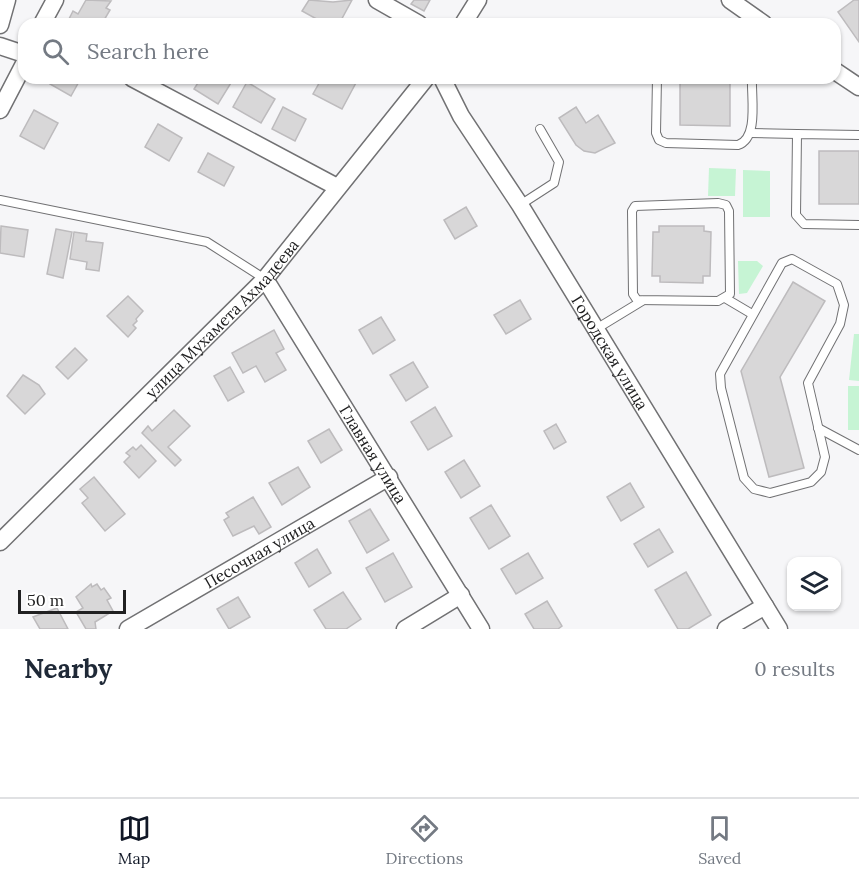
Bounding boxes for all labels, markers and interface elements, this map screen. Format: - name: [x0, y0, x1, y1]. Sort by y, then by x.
- search box: [18, 18, 841, 84]
- icon: search: [39, 35, 72, 68]
- text: Search here: [87, 37, 209, 65]
- street label: улица Мухамета Ахмадеева: [141, 235, 303, 402]
- street label: Городская улица: [567, 291, 653, 413]
- street label: Главная улица: [335, 401, 411, 507]
- street label: Песочная улица: [201, 513, 318, 592]
- map controls: [787, 557, 841, 611]
- button: layers: [787, 557, 841, 611]
- scale bar: [18, 587, 126, 614]
- text: 50 m: [27, 590, 64, 610]
- text: Nearby: [24, 652, 112, 685]
- text: 0 results: [754, 656, 835, 681]
- tab: Map: [118, 812, 151, 868]
- tab: Directions: [386, 812, 463, 868]
- tab: Saved: [698, 812, 741, 868]

